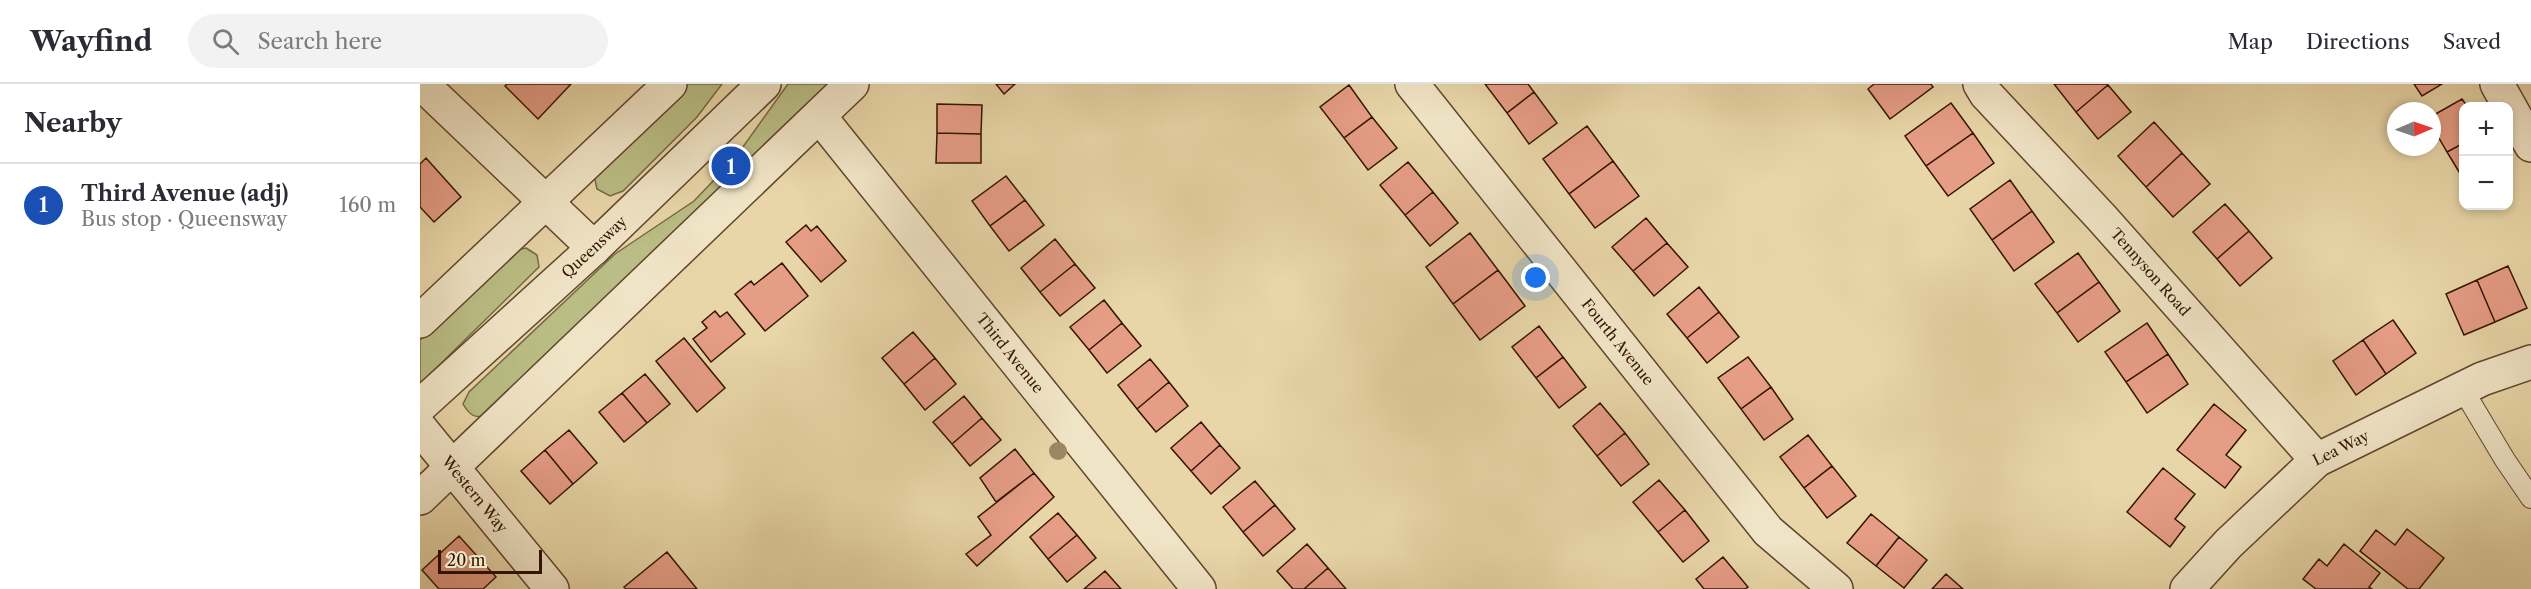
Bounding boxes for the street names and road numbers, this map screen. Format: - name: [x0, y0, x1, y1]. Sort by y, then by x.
- street label: Queensway: [558, 211, 631, 282]
- street label: Tennyson Road: [2107, 224, 2194, 320]
- street label: Fourth Avenue: [1578, 295, 1658, 389]
- street label: Third Avenue: [972, 309, 1048, 397]
- street label: Lea Way: [2309, 426, 2373, 470]
- street label: Western Way: [437, 451, 512, 537]

